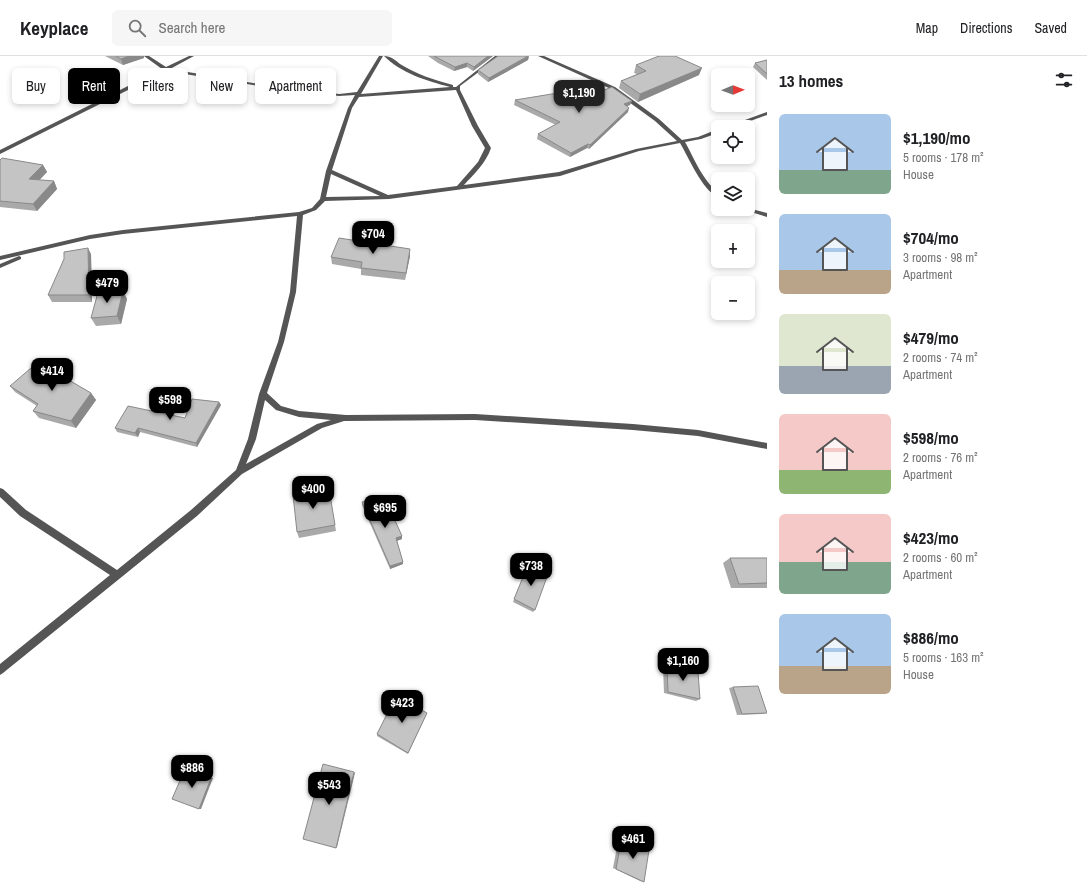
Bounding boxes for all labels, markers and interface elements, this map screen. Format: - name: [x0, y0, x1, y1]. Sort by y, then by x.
- search box: [112, 10, 392, 46]
- text: Keyplace: [20, 15, 88, 41]
- icon: search: [126, 17, 148, 39]
- text: Search here: [158, 17, 225, 38]
- text: Map: [916, 19, 938, 37]
- text: Directions: [960, 19, 1012, 37]
- text: Saved: [1034, 19, 1067, 37]
- chip: Buy: [12, 68, 60, 104]
- chip: Rent: [68, 68, 120, 104]
- chip: Filters: [128, 68, 188, 104]
- chip: New: [196, 68, 247, 104]
- chip: Apartment: [255, 68, 336, 104]
- north arrow: [711, 68, 755, 112]
- map controls: [711, 68, 755, 320]
- text: 13 homes: [779, 69, 843, 92]
- icon: filters: [1053, 69, 1075, 91]
- pin: $1,190: [546, 80, 612, 114]
- text: $1,190: [563, 84, 595, 101]
- button: locate: [711, 120, 755, 164]
- text: $1,190/mo: [903, 126, 970, 149]
- icon: home: [811, 130, 859, 178]
- text: 5 rooms · 178 m²: [903, 149, 984, 166]
- text: House: [903, 166, 934, 183]
- button: layers: [711, 172, 755, 216]
- pin: $704: [349, 221, 397, 255]
- button: +: [711, 224, 755, 268]
- text: $704: [361, 225, 385, 242]
- text: $704/mo: [903, 226, 959, 249]
- icon: home: [811, 230, 859, 278]
- text: 3 rooms · 98 m²: [903, 249, 978, 266]
- text: Apartment: [903, 266, 952, 283]
- pin: $479: [83, 270, 131, 304]
- text: $479: [95, 274, 119, 291]
- button: −: [711, 276, 755, 320]
- text: $479/mo: [903, 326, 959, 349]
- icon: home: [811, 330, 859, 378]
- text: 2 rooms · 74 m²: [903, 349, 978, 366]
- pin: $414: [28, 358, 76, 392]
- text: $414: [40, 362, 64, 379]
- text: Apartment: [903, 366, 952, 383]
- pin: $598: [146, 387, 194, 421]
- text: $598: [158, 391, 182, 408]
- text: $598/mo: [903, 426, 959, 449]
- icon: home: [811, 430, 859, 478]
- text: 2 rooms · 76 m²: [903, 449, 978, 466]
- text: Apartment: [903, 466, 952, 483]
- pin: $400: [289, 476, 337, 510]
- text: $400: [301, 480, 325, 497]
- pin: $695: [361, 495, 409, 529]
- text: $695: [373, 499, 397, 516]
- text: $423/mo: [903, 526, 959, 549]
- icon: home: [811, 530, 859, 578]
- text: 2 rooms · 60 m²: [903, 549, 978, 566]
- pin: $738: [507, 553, 555, 587]
- text: $738: [519, 557, 543, 574]
- text: Apartment: [903, 566, 952, 583]
- text: $886/mo: [903, 626, 959, 649]
- icon: home: [811, 630, 859, 678]
- pin: $1,160: [650, 648, 716, 682]
- text: 5 rooms · 163 m²: [903, 649, 984, 666]
- text: $1,160: [667, 652, 699, 669]
- text: House: [903, 666, 934, 683]
- pin: $423: [378, 690, 426, 724]
- text: $423: [390, 694, 414, 711]
- pin: $886: [168, 755, 216, 789]
- text: $886: [180, 759, 204, 776]
- pin: $543: [305, 772, 353, 806]
- text: $543: [317, 776, 341, 793]
- pin: $461: [609, 826, 657, 860]
- text: $461: [621, 830, 645, 847]

